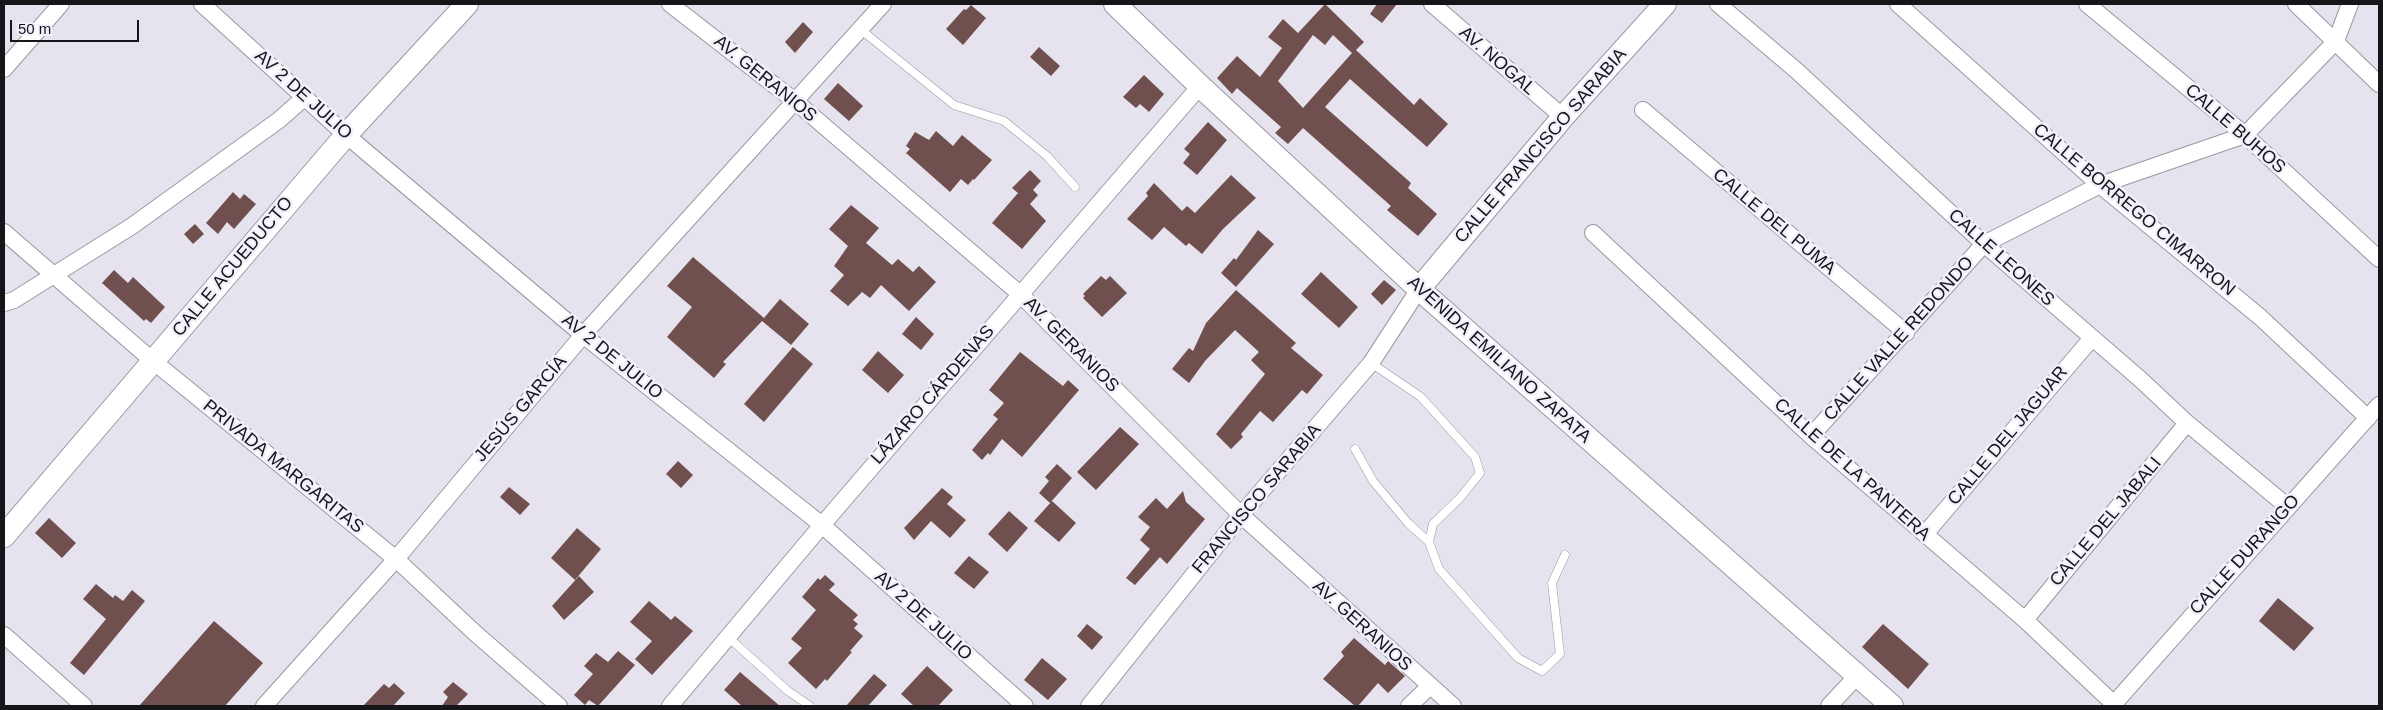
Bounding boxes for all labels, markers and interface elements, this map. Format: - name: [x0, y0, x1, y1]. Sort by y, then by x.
- scale bar: [12, 10, 141, 42]
- text: 50 m: [18, 20, 51, 37]
- street label: AV. NOGAL: [1454, 22, 1540, 100]
- street label: AV. GERANIOS: [709, 31, 821, 127]
- street label: CALLE FRANCISCO SARABIA: [1450, 44, 1632, 248]
- street label: AV 2 DE JULIO: [250, 46, 356, 144]
- street label: CALLE BUHOS: [2180, 80, 2290, 178]
- street label: CALLE BORREGO CIMARRON: [2029, 119, 2239, 301]
- street label: CALLE DEL PUMA: [1708, 164, 1840, 280]
- street label: CALLE ACUEDUCTO: [168, 193, 298, 341]
- street label: CALLE LEONES: [1944, 205, 2058, 311]
- street label: CALLE VALLE REDONDO: [1819, 252, 1979, 426]
- street label: AVENIDA EMILIANO ZAPATA: [1403, 272, 1595, 448]
- street label: AV. GERANIOS: [1019, 293, 1123, 397]
- street label: AV 2 DE JULIO: [557, 310, 667, 404]
- street label: LÁZARO CÁRDENAS: [867, 321, 999, 469]
- street label: JESÚS GARCÍA: [470, 351, 572, 467]
- street label: CALLE DEL JAGUAR: [1943, 362, 2073, 510]
- street label: CALLE DE LA PANTERA: [1769, 394, 1935, 546]
- street label: PRIVADA MARGARITAS: [198, 396, 368, 538]
- street label: FRANCISCO SARABIA: [1188, 420, 1326, 578]
- street label: CALLE DEL JABALI: [2046, 453, 2166, 591]
- street label: CALLE DURANGO: [2185, 491, 2305, 619]
- street label: AV 2 DE JULIO: [870, 567, 976, 665]
- street label: AV. GERANIOS: [1308, 576, 1416, 676]

